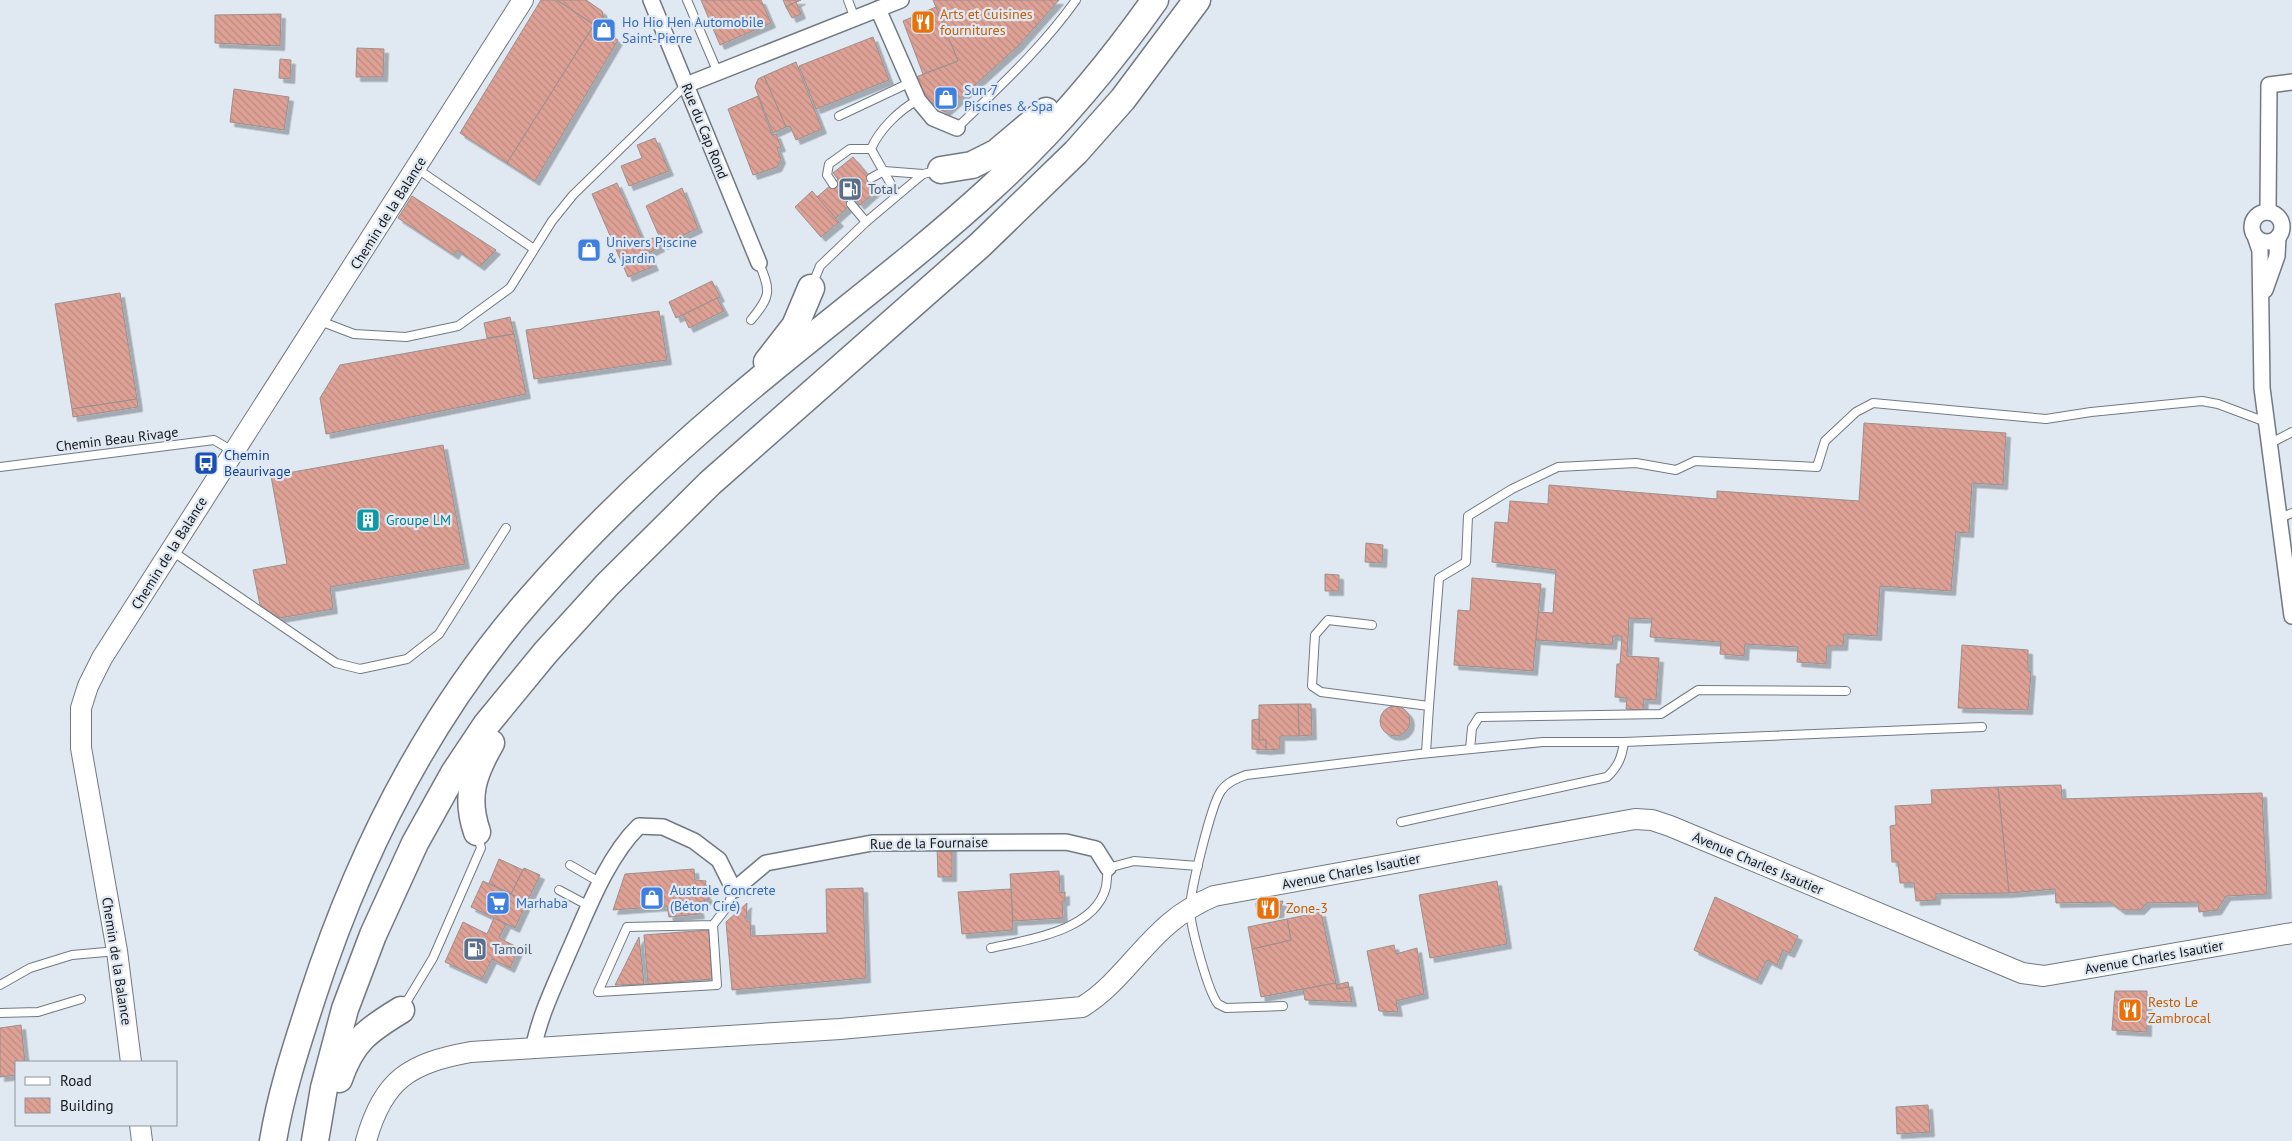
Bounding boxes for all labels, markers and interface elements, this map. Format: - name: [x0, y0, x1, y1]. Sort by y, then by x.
- place label: Arts et Cuisines fournitures: [940, 5, 1033, 39]
- restaurant icon: Arts et Cuisines fournitures: [910, 9, 936, 35]
- place label: Ho Hio Hen Automobile Saint-Pierre: [622, 13, 764, 47]
- shop icon: Ho Hio Hen Automobile Saint-Pierre: [591, 17, 617, 43]
- street label: Rue du Cap Rond: [678, 80, 732, 182]
- place label: Sun 7 Piscines & Spa: [964, 81, 1053, 115]
- shop icon: Sun 7 Piscines & Spa: [933, 85, 959, 111]
- street label: Chemin de la Balance: [346, 153, 430, 273]
- fuel station icon: Total: [837, 176, 863, 202]
- place label: Total: [868, 180, 897, 198]
- place label: Univers Piscine & jardin: [606, 233, 697, 267]
- shop icon: Univers Piscine & jardin: [576, 237, 602, 263]
- street label: Chemin Beau Rivage: [55, 423, 179, 455]
- place label: Chemin Beaurivage: [224, 446, 291, 480]
- bus stop icon: Chemin Beaurivage: [193, 450, 219, 476]
- street label: Chemin de la Balance: [127, 493, 211, 613]
- building icon: Groupe LM: [355, 507, 381, 533]
- place label: Groupe LM: [386, 511, 451, 529]
- street label: Avenue Charles Isautier: [1690, 827, 1826, 899]
- street label: Rue de la Fournaise: [870, 833, 988, 853]
- street label: Avenue Charles Isautier: [1280, 849, 1422, 893]
- place label: Australe Concrete (Béton Ciré): [670, 881, 776, 915]
- shop icon: Australe Concrete (Béton Ciré): [639, 885, 665, 911]
- supermarket icon: Marhaba: [485, 890, 511, 916]
- place label: Marhaba: [516, 894, 568, 912]
- restaurant icon: Zone-3: [1255, 895, 1281, 921]
- street label: Chemin de la Balance: [98, 896, 136, 1026]
- place label: Zone-3: [1286, 899, 1328, 917]
- fuel station icon: Tamoil: [462, 936, 488, 962]
- street label: Avenue Charles Isautier: [2083, 936, 2225, 978]
- place label: Tamoil: [492, 940, 532, 958]
- place label: Resto Le Zambrocal: [2148, 993, 2211, 1027]
- restaurant icon: Resto Le Zambrocal: [2117, 997, 2143, 1023]
- legend: [15, 1061, 178, 1126]
- text: Road: [60, 1071, 92, 1090]
- text: Building: [60, 1096, 114, 1115]

